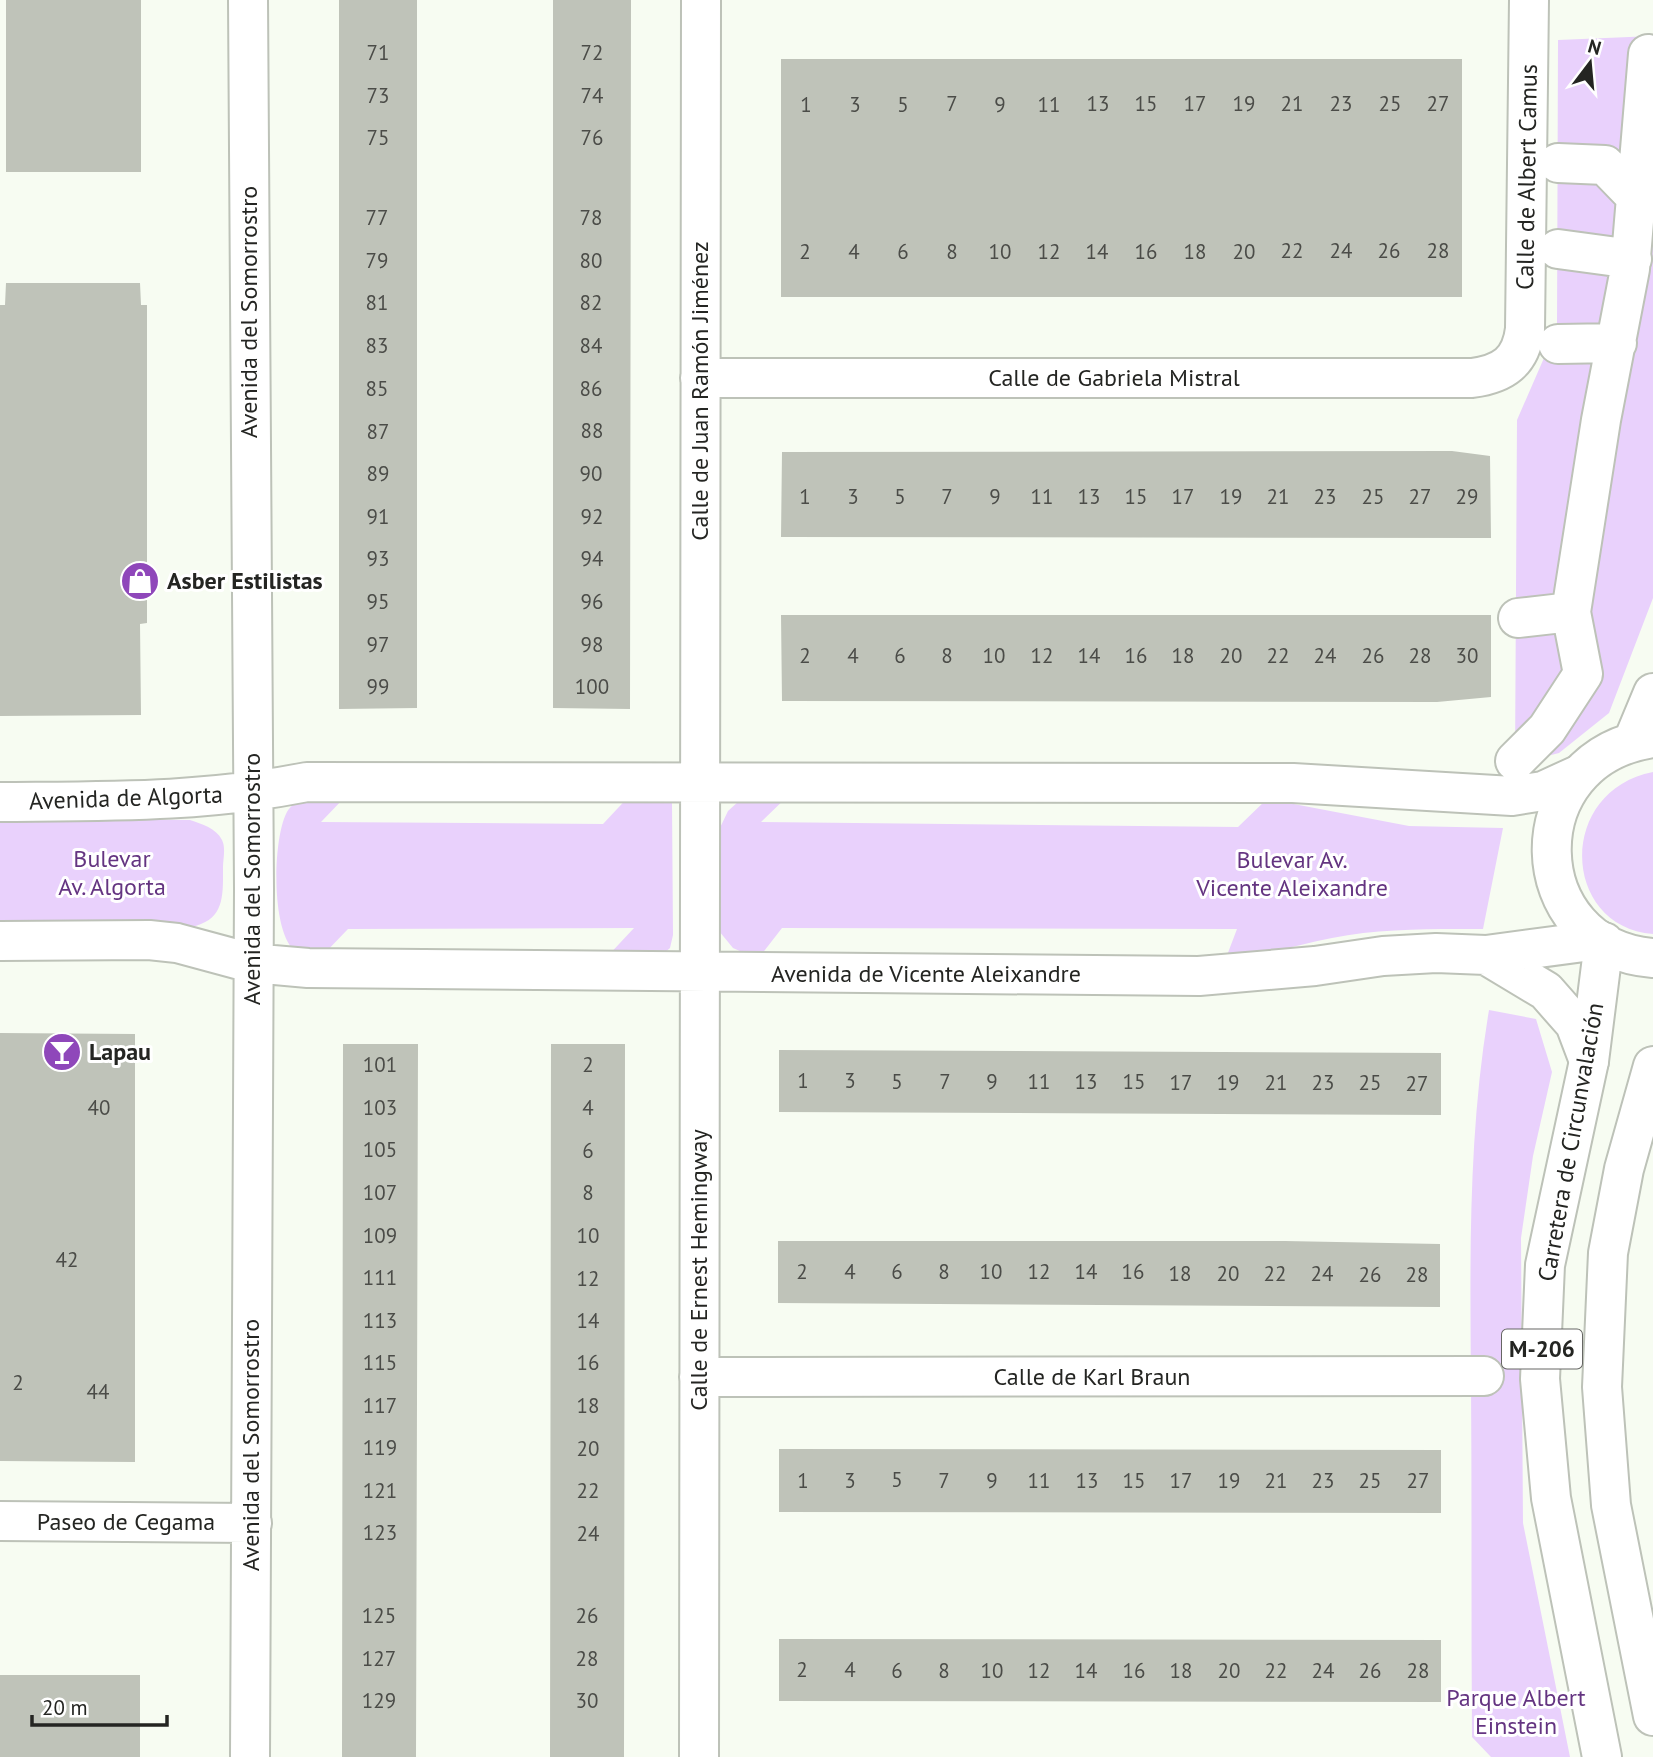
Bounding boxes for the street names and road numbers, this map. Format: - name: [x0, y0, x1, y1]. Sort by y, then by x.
- street label: Calle de Albert Camus: [1509, 64, 1544, 290]
- street label: Avenida del Somorrostro: [233, 186, 264, 438]
- street label: Calle de Juan Ramón Jiménez: [684, 241, 715, 541]
- street label: Calle de Gabriela Mistral: [988, 362, 1240, 393]
- street label: Avenida del Somorrostro: [236, 753, 267, 1005]
- street label: Avenida de Algorta: [29, 779, 223, 816]
- street label: Avenida de Vicente Aleixandre: [771, 958, 1081, 989]
- street label: Carretera de Circunvalación: [1531, 1000, 1610, 1284]
- street label: Calle de Ernest Hemingway: [683, 1129, 714, 1411]
- street label: Avenida del Somorrostro: [235, 1319, 266, 1571]
- road number: M-206: [1502, 1330, 1582, 1368]
- street label: Calle de Karl Braun: [994, 1361, 1190, 1392]
- street label: Paseo de Cegama: [37, 1506, 215, 1537]

